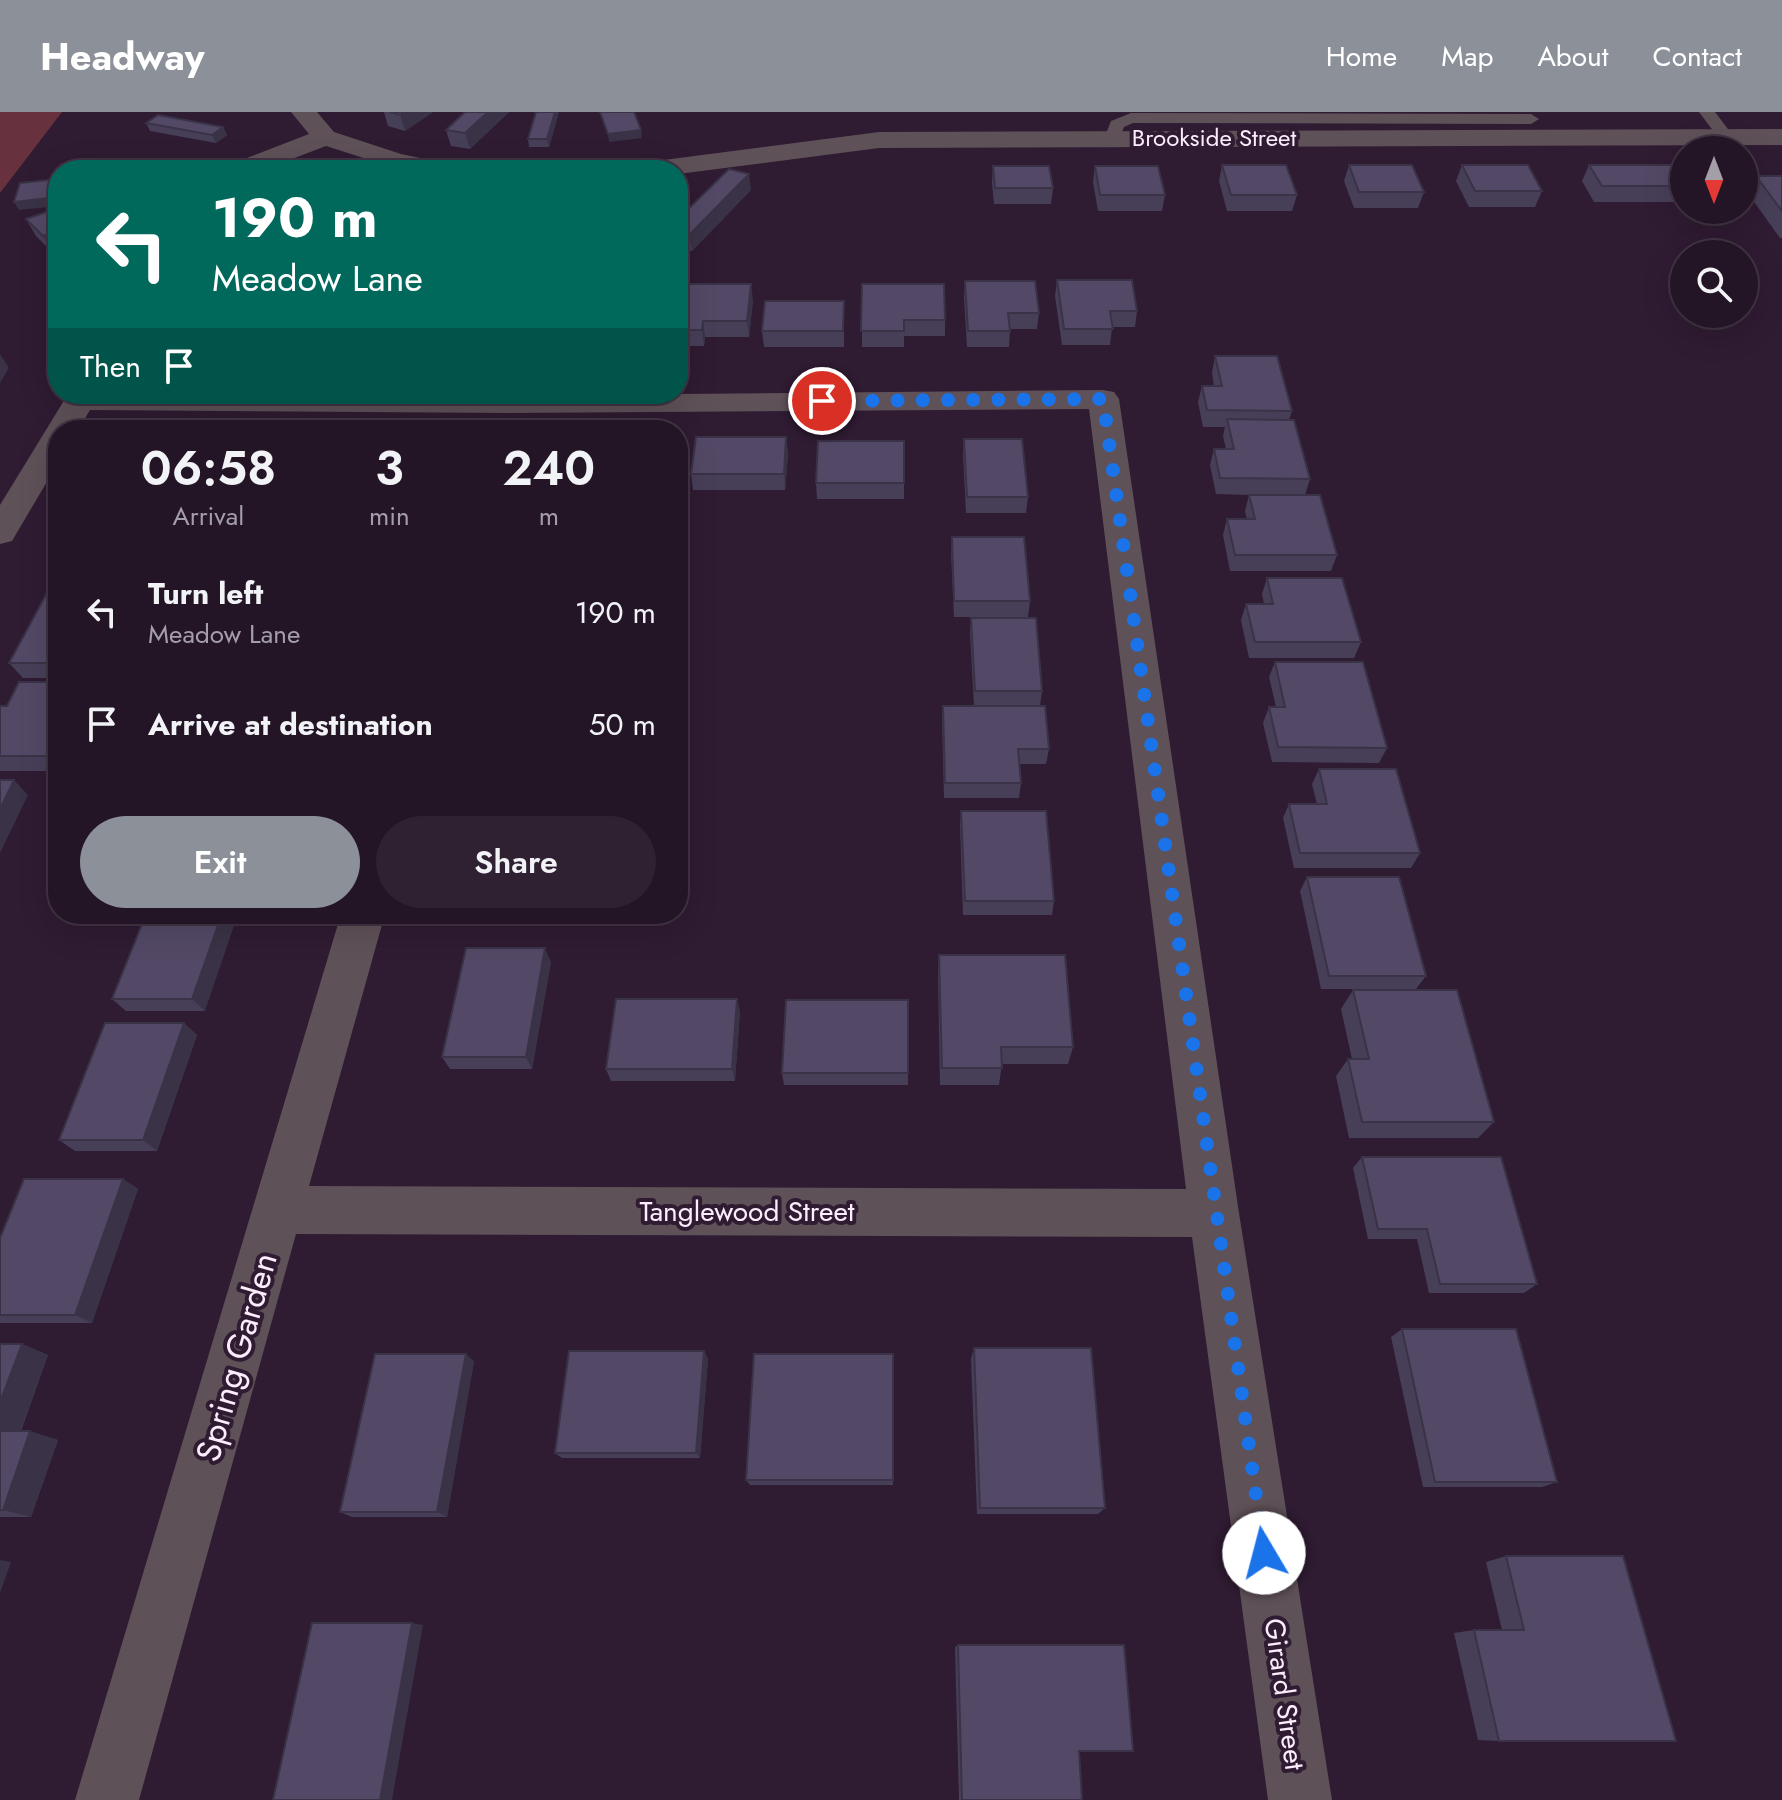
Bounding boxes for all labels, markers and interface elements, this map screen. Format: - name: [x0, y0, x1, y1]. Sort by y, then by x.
- text: Headway: [40, 29, 205, 84]
- text: Home: [1326, 36, 1397, 77]
- text: Map: [1441, 36, 1493, 77]
- text: About: [1537, 36, 1609, 77]
- text: Contact: [1653, 36, 1742, 77]
- street label: Brookside Street: [1132, 120, 1296, 155]
- north arrow: [1670, 136, 1758, 224]
- map controls: [1670, 136, 1758, 328]
- text: 190 m: [212, 177, 378, 258]
- icon: left: [80, 192, 184, 296]
- button: search: [1670, 240, 1758, 328]
- text: Meadow Lane: [212, 252, 423, 304]
- icon: arrive: [157, 344, 201, 388]
- text: Then: [80, 345, 141, 388]
- pin: [788, 367, 856, 435]
- icon: arrive: [800, 379, 844, 423]
- text: 06:58: [141, 434, 276, 503]
- text: 3: [375, 434, 404, 503]
- text: 240: [502, 434, 595, 503]
- text: Arrival: [173, 497, 244, 535]
- text: min: [369, 497, 410, 535]
- text: m: [539, 497, 559, 535]
- text: Turn left: [148, 572, 263, 615]
- icon: left: [80, 590, 124, 634]
- text: 190 m: [575, 591, 656, 634]
- text: Meadow Lane: [148, 615, 300, 653]
- icon: arrive: [80, 702, 124, 746]
- text: Arrive at destination: [148, 703, 433, 746]
- text: 50 m: [589, 703, 656, 746]
- button: Exit: [80, 816, 360, 908]
- button: Share: [376, 816, 656, 908]
- street label: Tanglewood Street: [639, 1191, 855, 1232]
- street label: Spring Garden: [183, 1247, 290, 1467]
- position arrow: [1222, 1511, 1306, 1595]
- street label: Girard Street: [1254, 1616, 1315, 1773]

